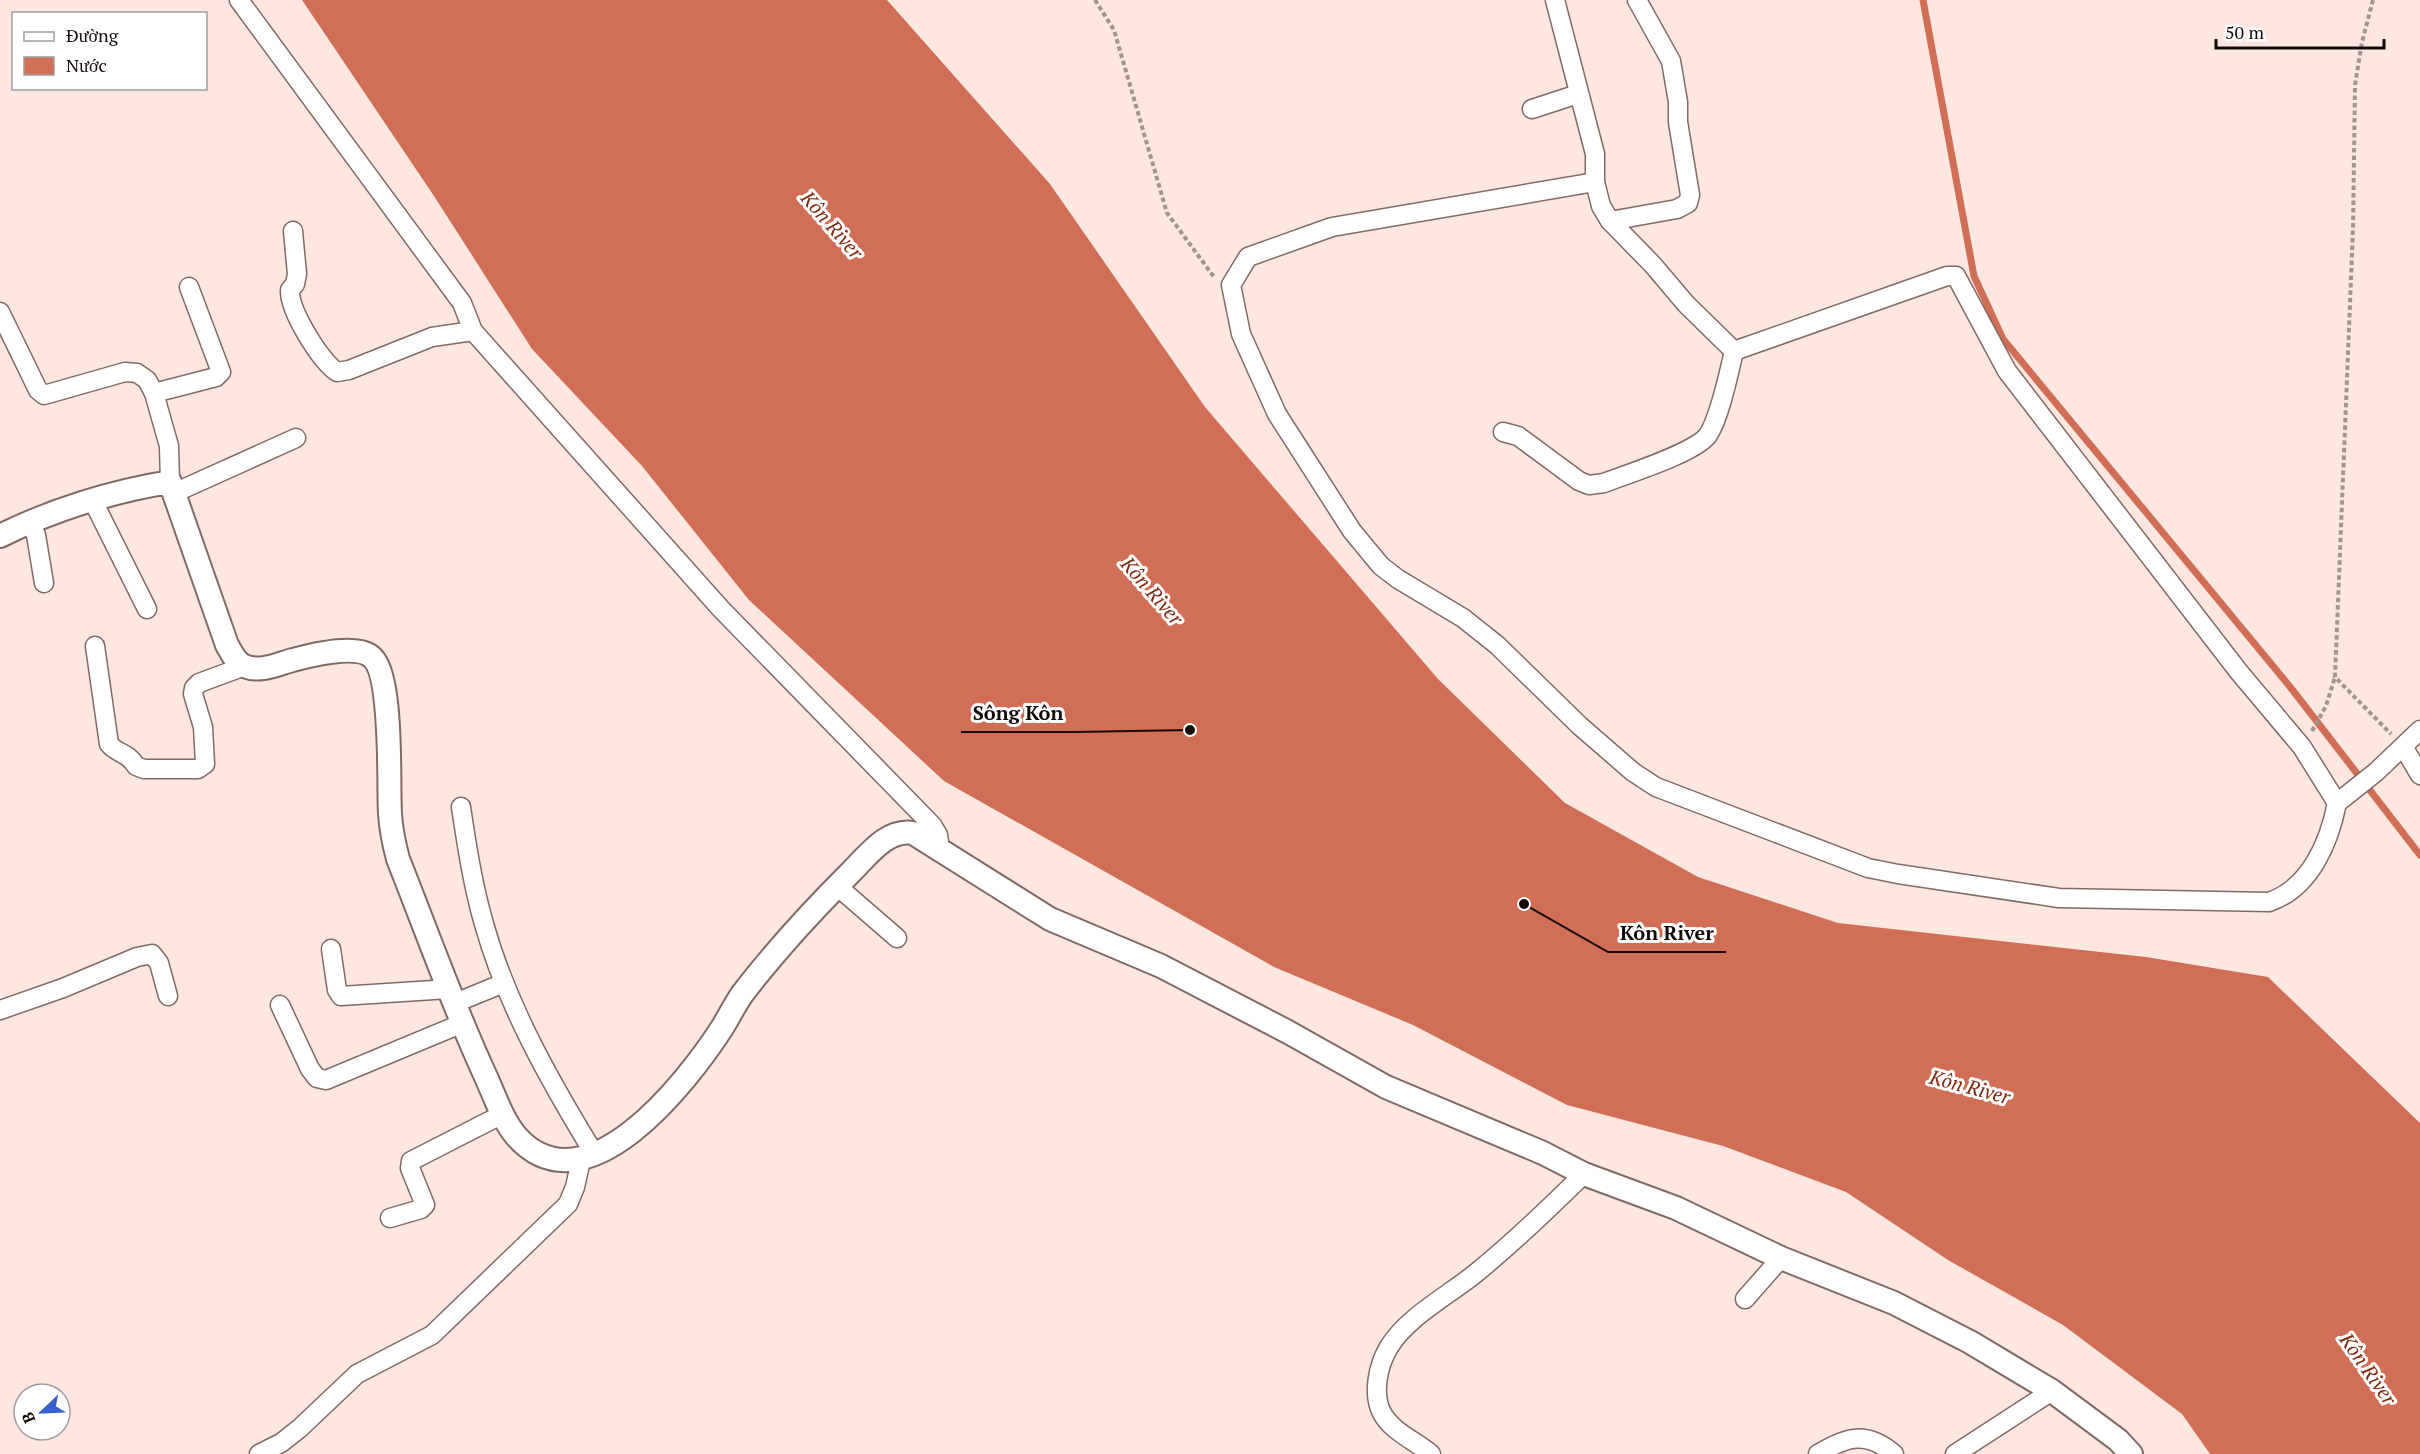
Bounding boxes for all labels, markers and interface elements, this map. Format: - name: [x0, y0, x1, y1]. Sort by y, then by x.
- legend: [12, 12, 207, 90]
- scale bar: [2216, 12, 2384, 50]
- text: 50 m: [2225, 20, 2265, 44]
- text: Đường: [66, 23, 119, 47]
- text: Nước: [66, 53, 107, 77]
- water label: Kôn River: [795, 184, 870, 265]
- water label: Kôn River: [1115, 550, 1190, 631]
- callout: Sông Kôn: [961, 694, 1075, 732]
- text: Sông Kôn: [973, 699, 1063, 726]
- callout: Kôn River: [1608, 914, 1726, 952]
- text: Kôn River: [1620, 919, 1714, 946]
- water label: Kôn River: [1926, 1063, 2014, 1111]
- water label: Kôn River: [2333, 1327, 2404, 1411]
- north arrow: [12, 1382, 72, 1442]
- text: B: [16, 1409, 40, 1427]

